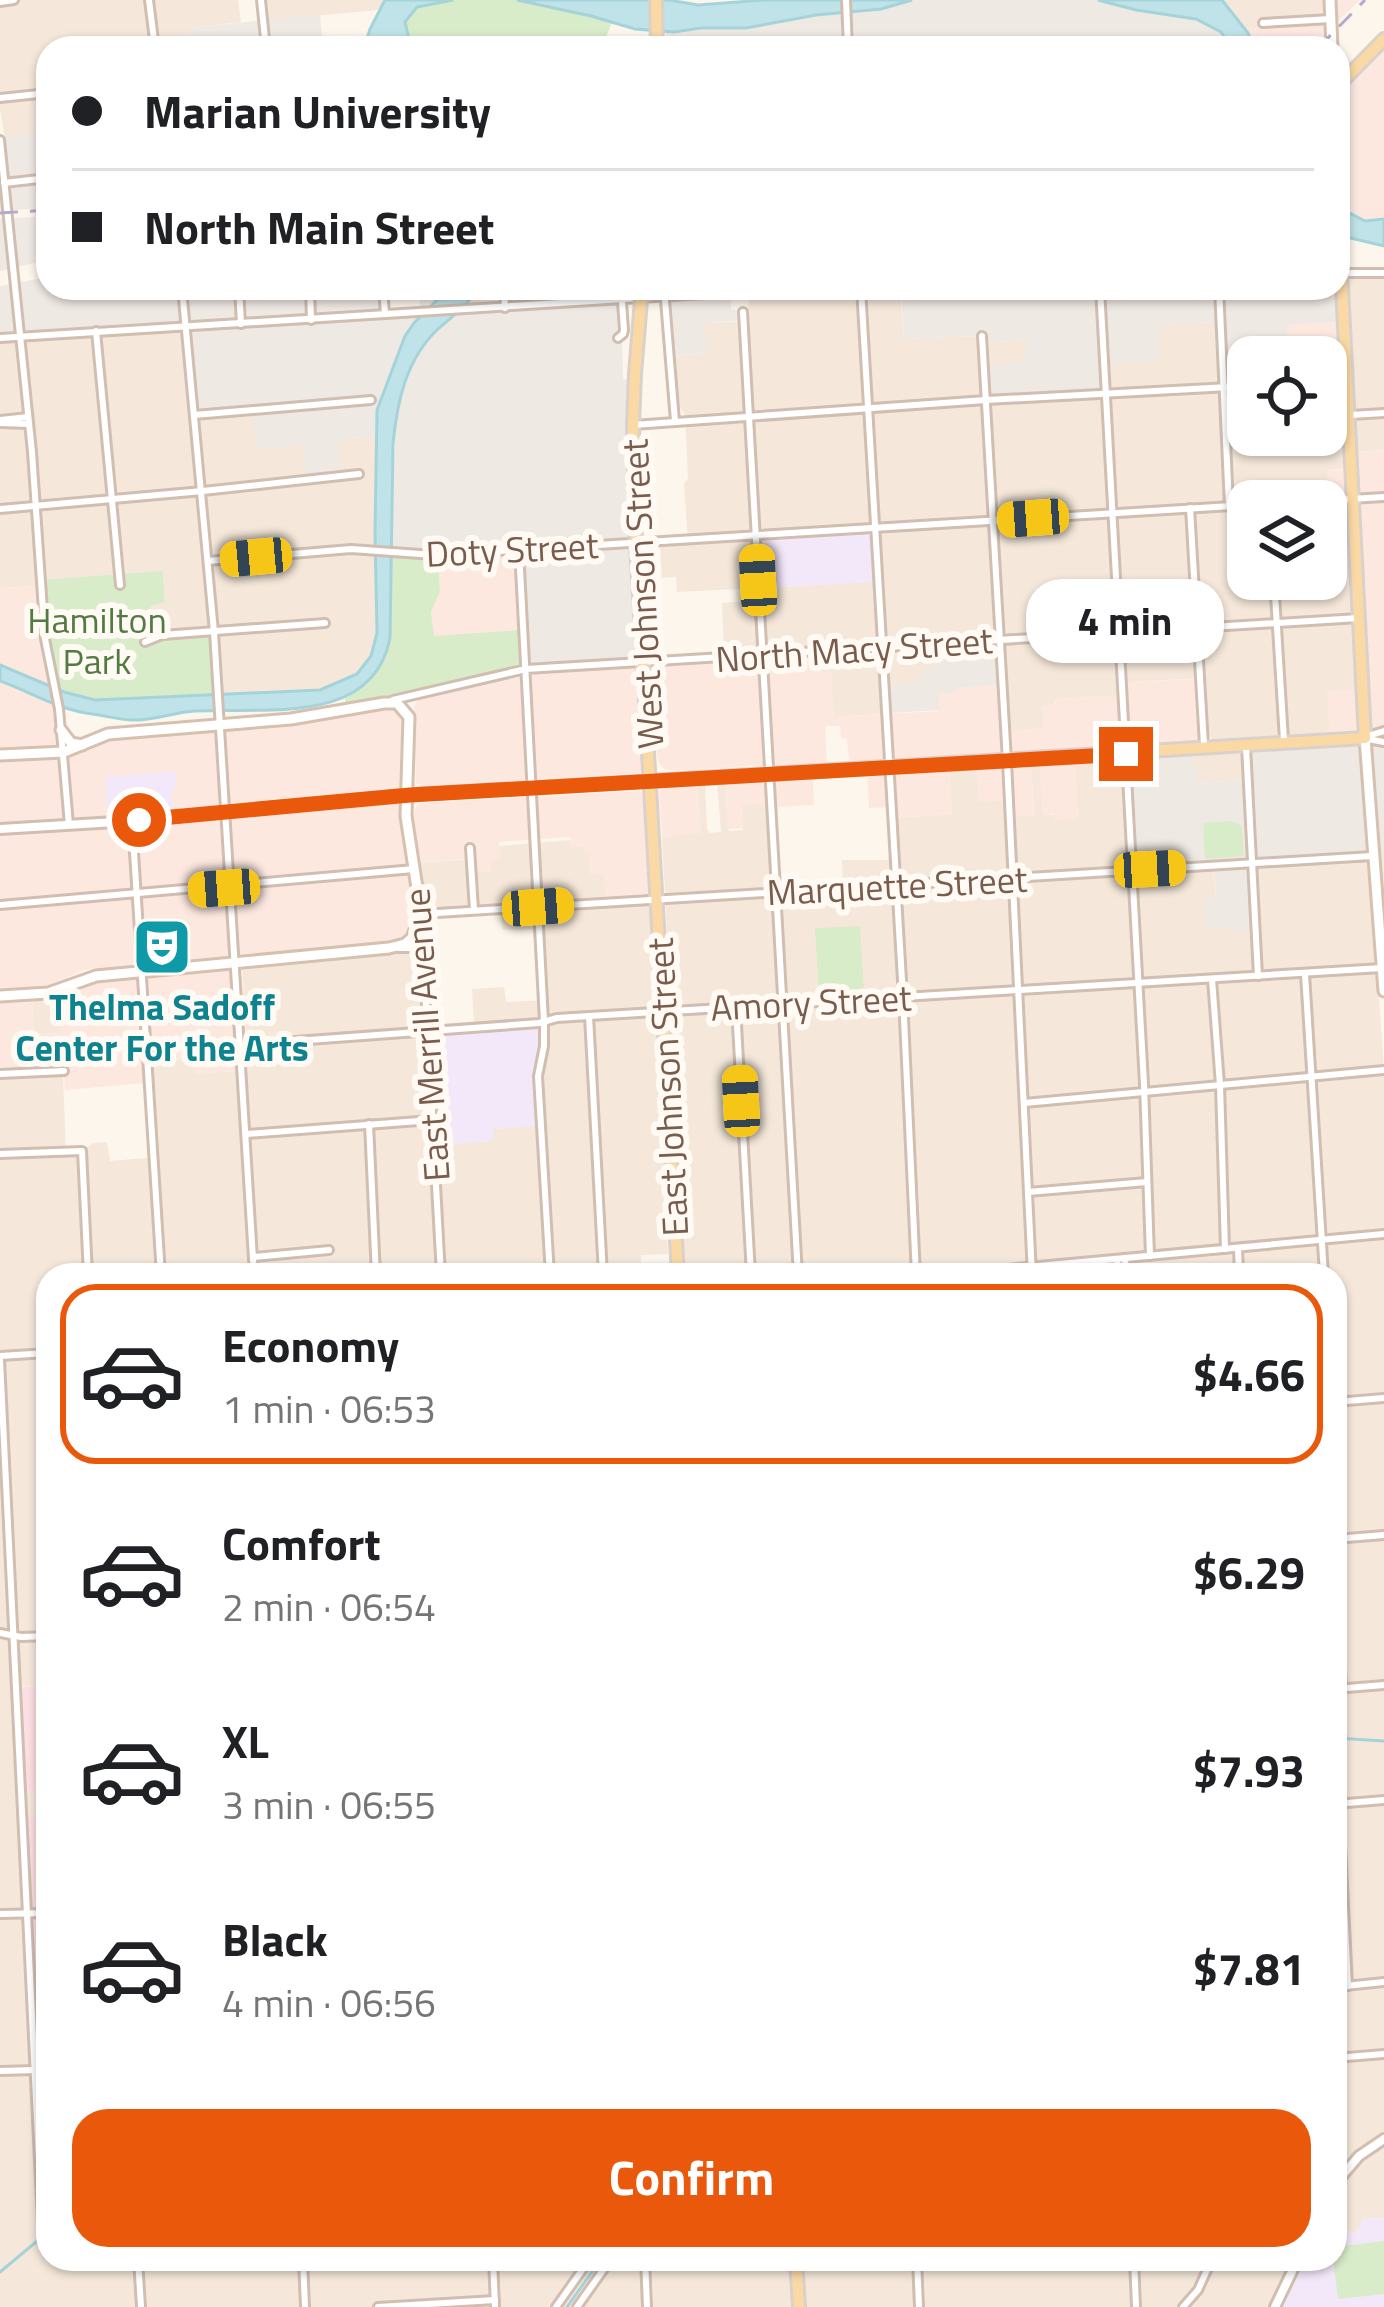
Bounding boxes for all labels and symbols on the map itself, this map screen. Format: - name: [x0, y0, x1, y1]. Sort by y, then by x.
- street label: West Johnson Street: [606, 437, 678, 750]
- car: [996, 498, 1070, 538]
- street label: Doty Street: [424, 517, 600, 581]
- car: [219, 536, 293, 578]
- car: [738, 543, 778, 617]
- callout: 4 min: [1027, 580, 1225, 664]
- park label: Hamilton Park: [27, 592, 167, 688]
- street label: North Macy Street: [714, 612, 995, 686]
- route end: [1099, 727, 1153, 781]
- route start: [112, 793, 166, 847]
- car: [1113, 849, 1187, 889]
- street label: Marquette Street: [765, 851, 1029, 919]
- car: [187, 868, 261, 908]
- street label: East Merrill Avenue: [388, 887, 464, 1183]
- car: [501, 887, 575, 927]
- theatre icon: Thelma Sadoff Center For the Arts: [131, 916, 193, 978]
- street label: East Johnson Street: [632, 936, 702, 1238]
- street label: Amory Street: [709, 969, 913, 1035]
- place label: Thelma Sadoff Center For the Arts: [15, 979, 309, 1075]
- car: [721, 1064, 761, 1138]

